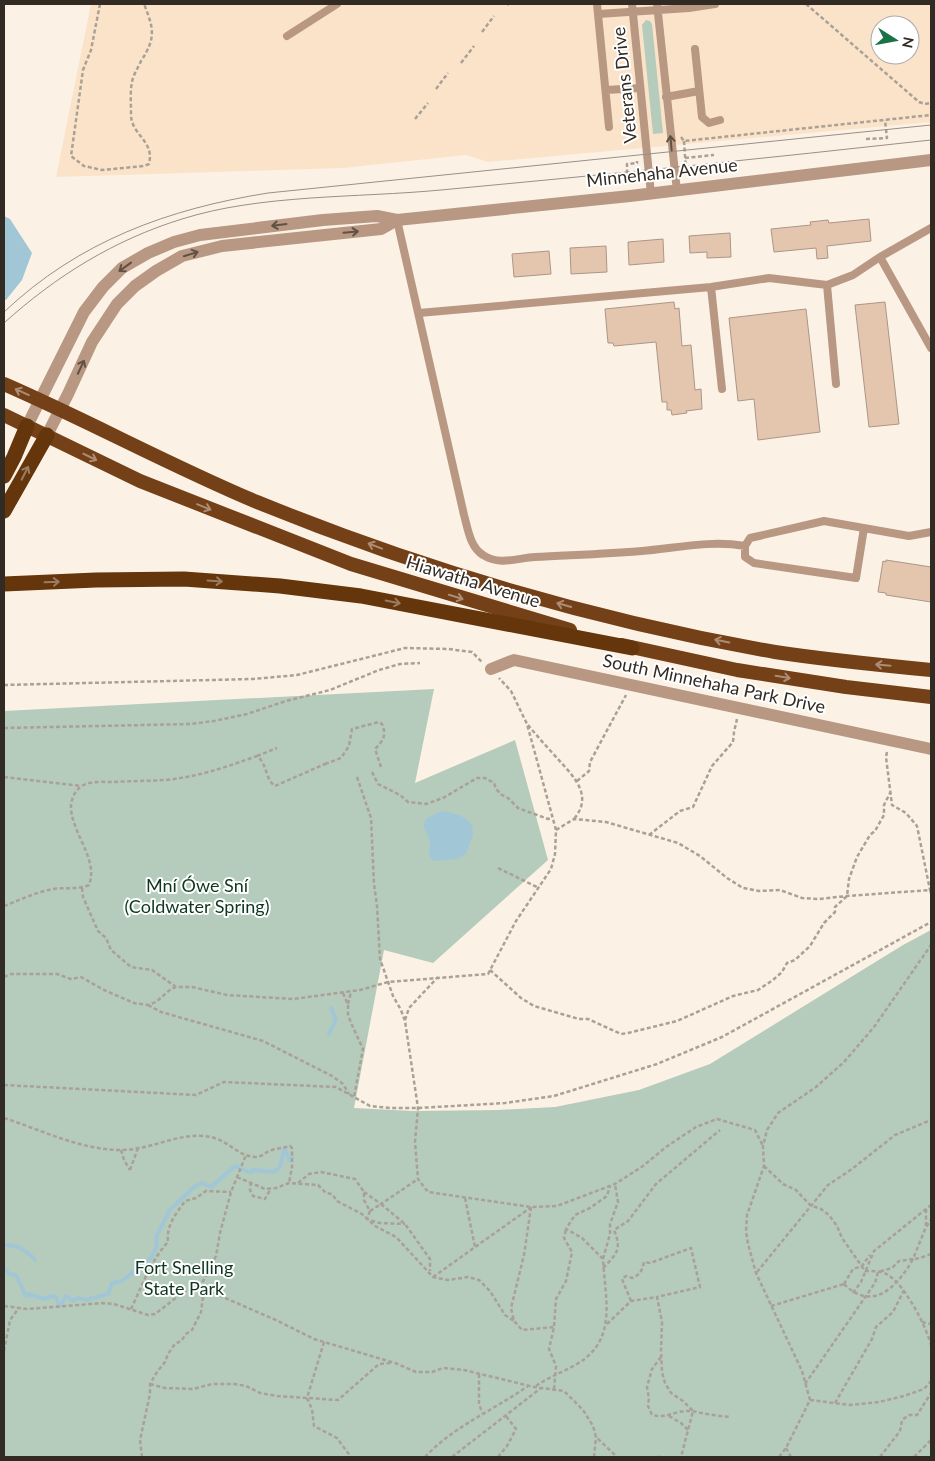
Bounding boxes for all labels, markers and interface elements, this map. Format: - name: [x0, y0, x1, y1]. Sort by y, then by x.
- north arrow: [870, 15, 920, 65]
- street label: Veterans Drive: [607, 26, 641, 144]
- text: N: [899, 36, 918, 49]
- one-way arrow: [666, 135, 676, 151]
- street label: Minnehaha Avenue: [585, 153, 739, 191]
- one-way arrow: [272, 220, 288, 230]
- one-way arrow: [343, 227, 359, 236]
- one-way arrow: [182, 248, 198, 258]
- one-way arrow: [119, 262, 132, 273]
- one-way arrow: [77, 360, 86, 375]
- one-way arrow: [15, 386, 30, 396]
- one-way arrow: [82, 452, 97, 462]
- one-way arrow: [21, 466, 30, 481]
- one-way arrow: [196, 503, 211, 512]
- one-way arrow: [368, 541, 384, 550]
- street label: Hiawatha Avenue: [404, 550, 543, 612]
- one-way arrow: [207, 576, 223, 586]
- one-way arrow: [44, 577, 60, 586]
- one-way arrow: [448, 592, 464, 602]
- one-way arrow: [385, 598, 401, 608]
- one-way arrow: [556, 600, 572, 609]
- one-way arrow: [715, 636, 731, 645]
- street label: South Minnehaha Park Drive: [601, 649, 827, 717]
- one-way arrow: [875, 661, 891, 670]
- one-way arrow: [775, 672, 791, 682]
- park label: Mní Ówe Sní (Coldwater Spring): [124, 874, 270, 917]
- park label: Fort Snelling State Park: [135, 1256, 233, 1299]

